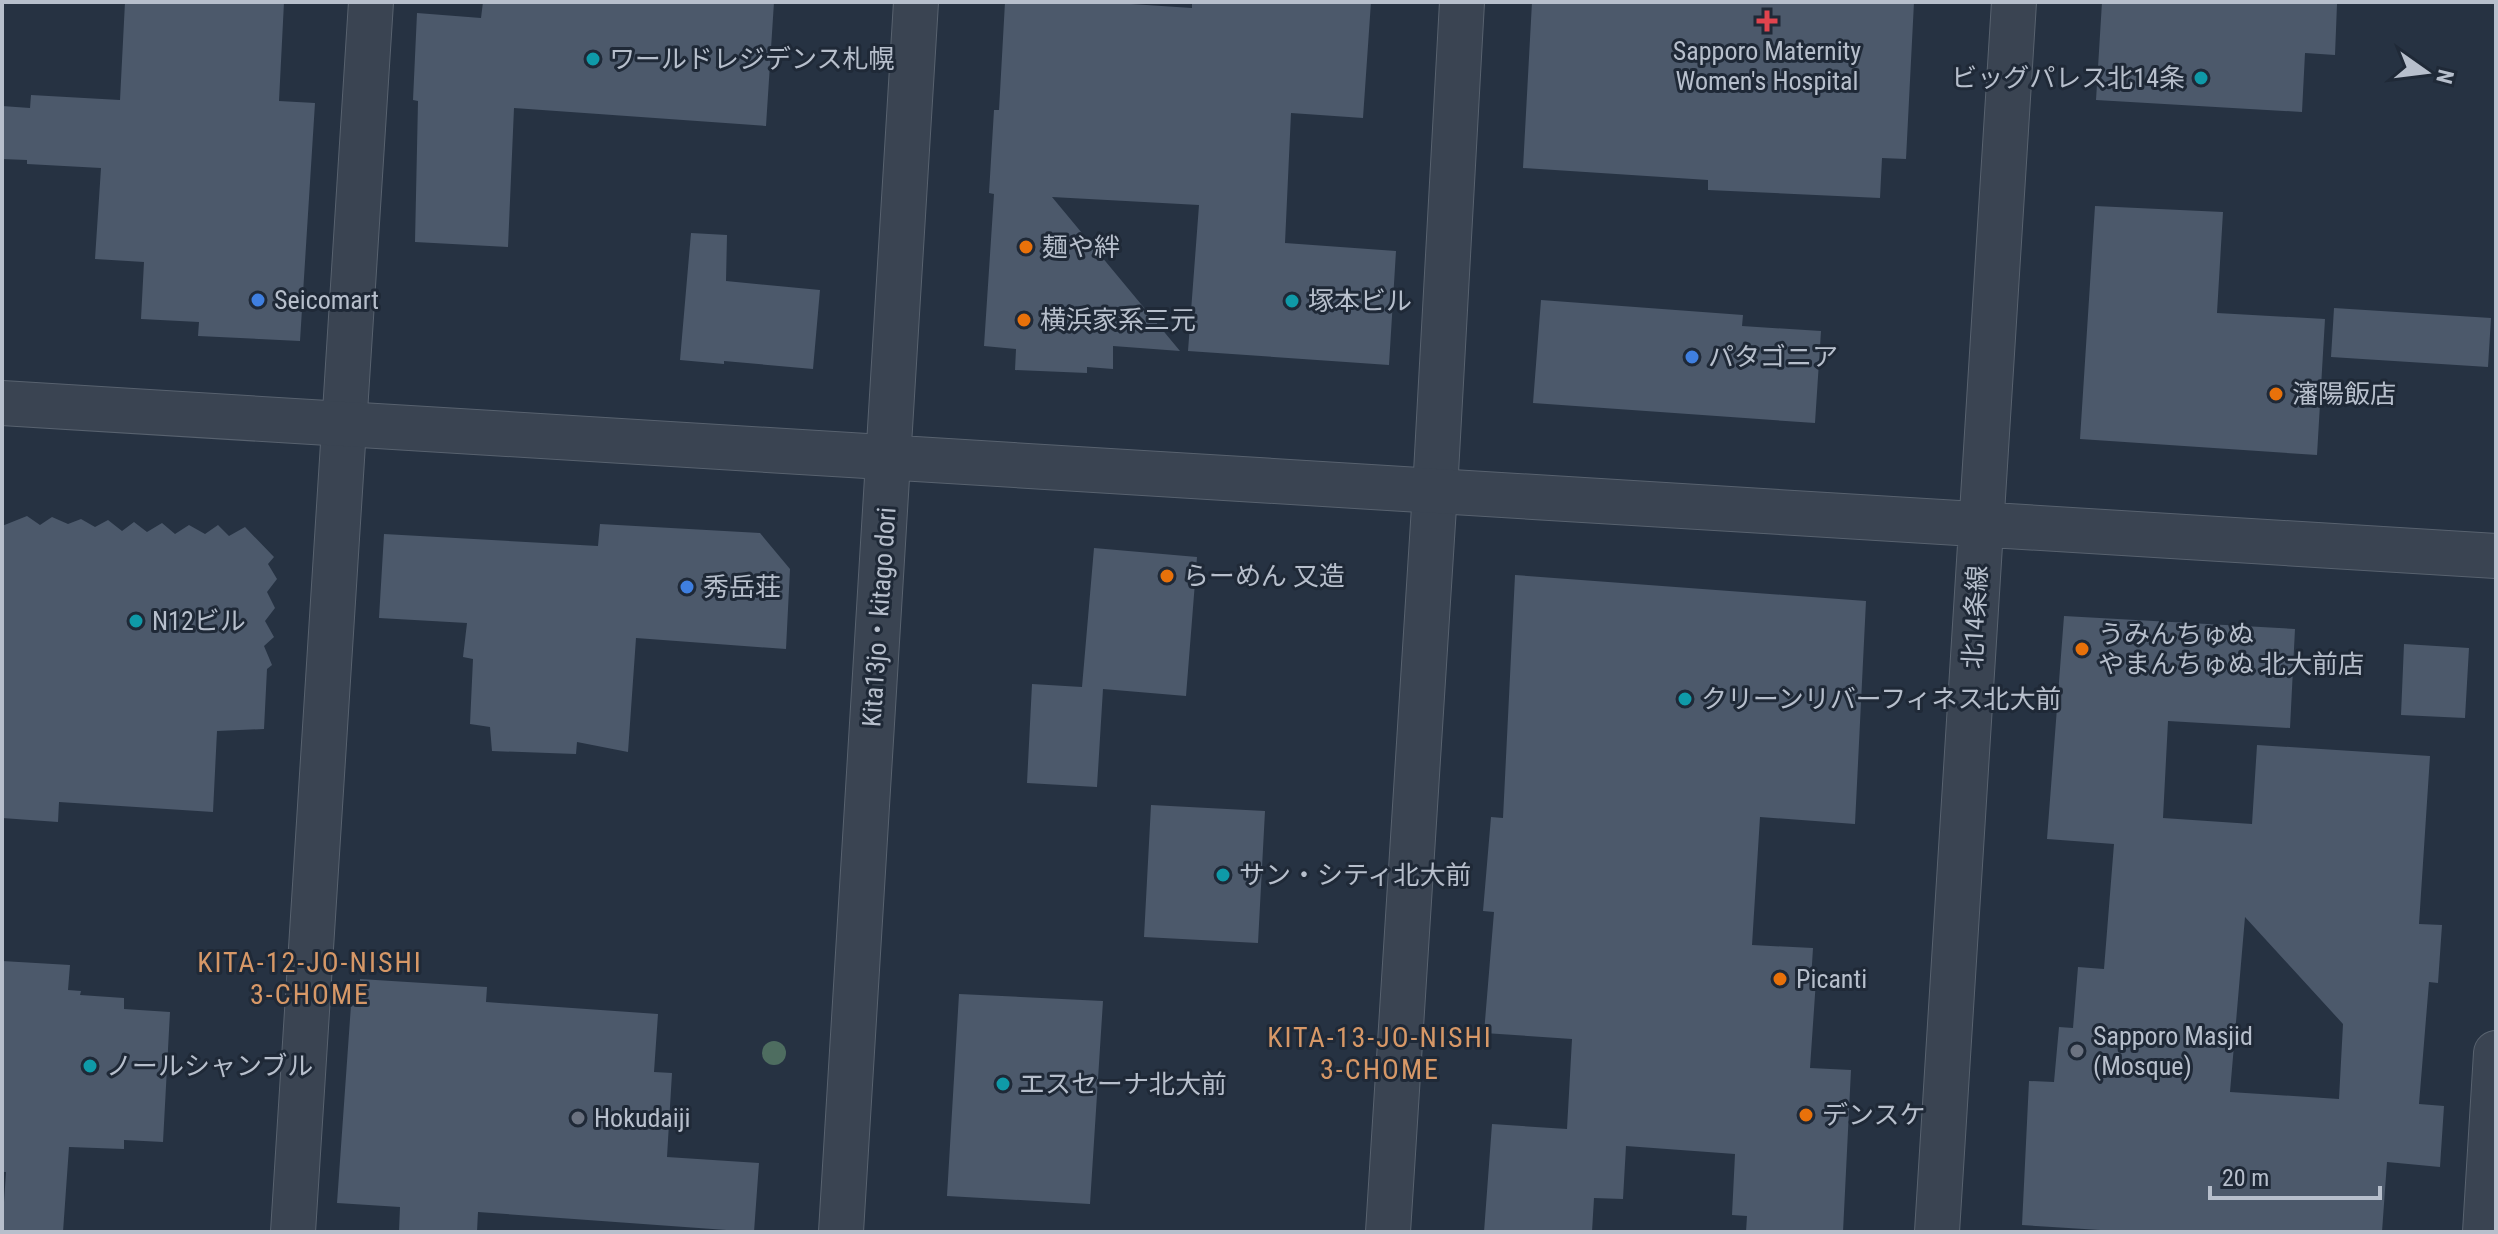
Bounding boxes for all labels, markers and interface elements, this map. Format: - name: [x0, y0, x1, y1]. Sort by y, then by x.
- marker: Sapporo Maternity Women's Hospital: [1756, 10, 1778, 32]
- north arrow: [2386, 32, 2466, 112]
- place label: Sapporo Maternity Women's Hospital: [1673, 36, 1861, 96]
- place label: ワールドレジデンス札幌: [609, 44, 894, 74]
- marker: ワールドレジデンス札幌: [584, 50, 602, 68]
- place label: ビッグパレス北14条: [1951, 63, 2185, 93]
- text: N: [2431, 67, 2459, 86]
- marker: ビッグパレス北14条: [2192, 69, 2210, 87]
- place label: 麺や絆: [1042, 232, 1120, 262]
- marker: 麺や絆: [1017, 238, 1035, 256]
- place label: Seicomart: [274, 285, 379, 315]
- place label: 塚本ビル: [1308, 286, 1412, 316]
- marker: Seicomart: [249, 291, 267, 309]
- marker: 塚本ビル: [1283, 292, 1301, 310]
- place label: 横浜家系三元: [1040, 305, 1196, 335]
- marker: 横浜家系三元: [1015, 311, 1033, 329]
- place label: パタゴニア: [1708, 342, 1838, 372]
- marker: パタゴニア: [1683, 348, 1701, 366]
- place label: 瀋陽飯店: [2292, 379, 2396, 409]
- marker: 瀋陽飯店: [2267, 385, 2285, 403]
- street label: Kita13jo・kitago dori: [856, 506, 902, 728]
- place label: らーめん 又造: [1183, 561, 1345, 591]
- street label: 北14条線: [1957, 564, 1993, 670]
- marker: らーめん 又造: [1158, 567, 1176, 585]
- place label: 秀岳荘: [703, 572, 781, 602]
- marker: 秀岳荘: [678, 578, 696, 596]
- place label: N12ビル: [152, 606, 246, 636]
- marker: N12ビル: [127, 612, 145, 630]
- place label: うみんちゅぬ やまんちゅぬ 北大前店: [2098, 619, 2364, 679]
- marker: うみんちゅぬ やまんちゅぬ 北大前店: [2073, 640, 2091, 658]
- place label: クリーンリバーフィネス北大前: [1701, 684, 2062, 714]
- marker: クリーンリバーフィネス北大前: [1676, 690, 1694, 708]
- place label: サン・シティ北大前: [1239, 860, 1471, 890]
- marker: サン・シティ北大前: [1214, 866, 1232, 884]
- district label: KITA-12-JO-NISHI 3-CHOME: [197, 946, 423, 1011]
- place label: Picanti: [1796, 964, 1867, 994]
- marker: Picanti: [1771, 970, 1789, 988]
- district label: KITA-13-JO-NISHI 3-CHOME: [1267, 1021, 1493, 1086]
- place label: Sapporo Masjid (Mosque): [2093, 1021, 2253, 1081]
- marker: Sapporo Masjid (Mosque): [2068, 1042, 2086, 1060]
- place label: ノールシャンブル: [106, 1051, 313, 1081]
- marker: ノールシャンブル: [81, 1057, 99, 1075]
- place label: エスセーナ北大前: [1019, 1069, 1227, 1099]
- marker: エスセーナ北大前: [994, 1075, 1012, 1093]
- place label: デンスケ: [1822, 1100, 1925, 1130]
- place label: Hokudaiji: [594, 1103, 691, 1133]
- marker: デンスケ: [1797, 1106, 1815, 1124]
- marker: Hokudaiji: [569, 1109, 587, 1127]
- scale bar: [2210, 1150, 2380, 1200]
- text: 20 m: [2222, 1164, 2269, 1192]

